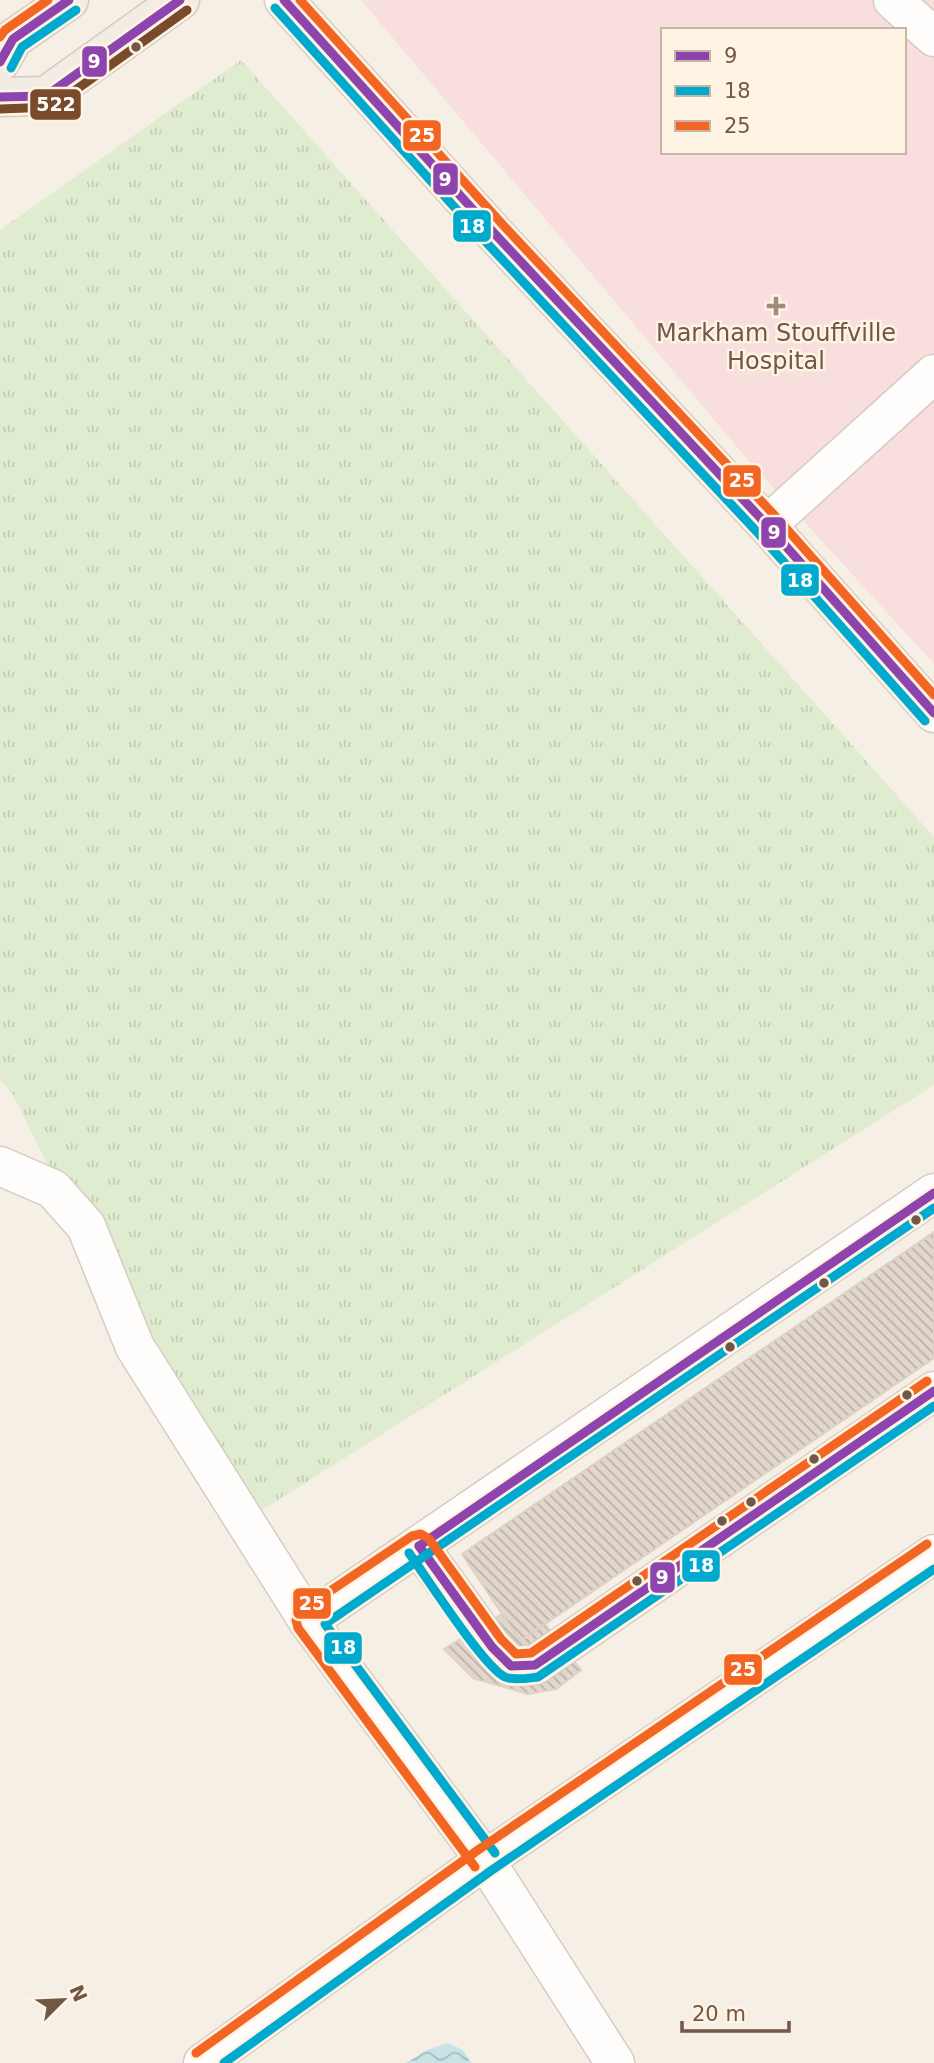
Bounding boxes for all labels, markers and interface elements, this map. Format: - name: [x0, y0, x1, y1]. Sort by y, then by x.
- legend: [661, 28, 906, 154]
- unlabelled marker: [129, 40, 143, 54]
- text: 9: [724, 44, 737, 68]
- line badge: 9: [81, 45, 108, 78]
- text: 9: [87, 50, 101, 72]
- text: 18: [724, 79, 751, 103]
- line badge: 522: [29, 88, 82, 121]
- text: 522: [36, 93, 76, 115]
- text: 25: [724, 114, 751, 138]
- line badge: 25: [402, 119, 442, 152]
- text: 25: [409, 124, 435, 146]
- line badge: 9: [432, 162, 459, 196]
- text: 9: [438, 168, 452, 190]
- line badge: 18: [452, 209, 492, 243]
- text: 18: [459, 215, 485, 237]
- marker: Markham Stouffville Hospital: [766, 296, 786, 316]
- place label: Markham Stouffville Hospital: [656, 319, 896, 375]
- line badge: 25: [722, 464, 762, 498]
- text: 25: [729, 469, 755, 491]
- line badge: 9: [760, 516, 787, 549]
- text: 9: [767, 521, 781, 543]
- line badge: 18: [780, 563, 820, 597]
- text: 18: [787, 569, 813, 591]
- unlabelled marker: [909, 1213, 923, 1227]
- unlabelled marker: [817, 1276, 831, 1290]
- unlabelled marker: [723, 1340, 737, 1354]
- unlabelled marker: [900, 1388, 914, 1402]
- unlabelled marker: [807, 1452, 821, 1466]
- unlabelled marker: [744, 1495, 758, 1509]
- unlabelled marker: [715, 1514, 729, 1528]
- line badge: 18: [681, 1549, 721, 1583]
- text: 18: [688, 1554, 714, 1576]
- line badge: 9: [649, 1561, 676, 1594]
- text: 9: [655, 1566, 669, 1588]
- unlabelled marker: [630, 1574, 644, 1588]
- line badge: 25: [292, 1587, 332, 1620]
- text: 25: [299, 1592, 325, 1614]
- line badge: 18: [323, 1631, 363, 1665]
- text: 18: [330, 1636, 356, 1658]
- line badge: 25: [723, 1653, 763, 1686]
- text: 25: [730, 1658, 756, 1680]
- north arrow: [28, 1965, 98, 2035]
- text: N: [65, 1981, 92, 2005]
- scale bar: [682, 1990, 789, 2034]
- text: 20 m: [692, 2002, 746, 2026]

